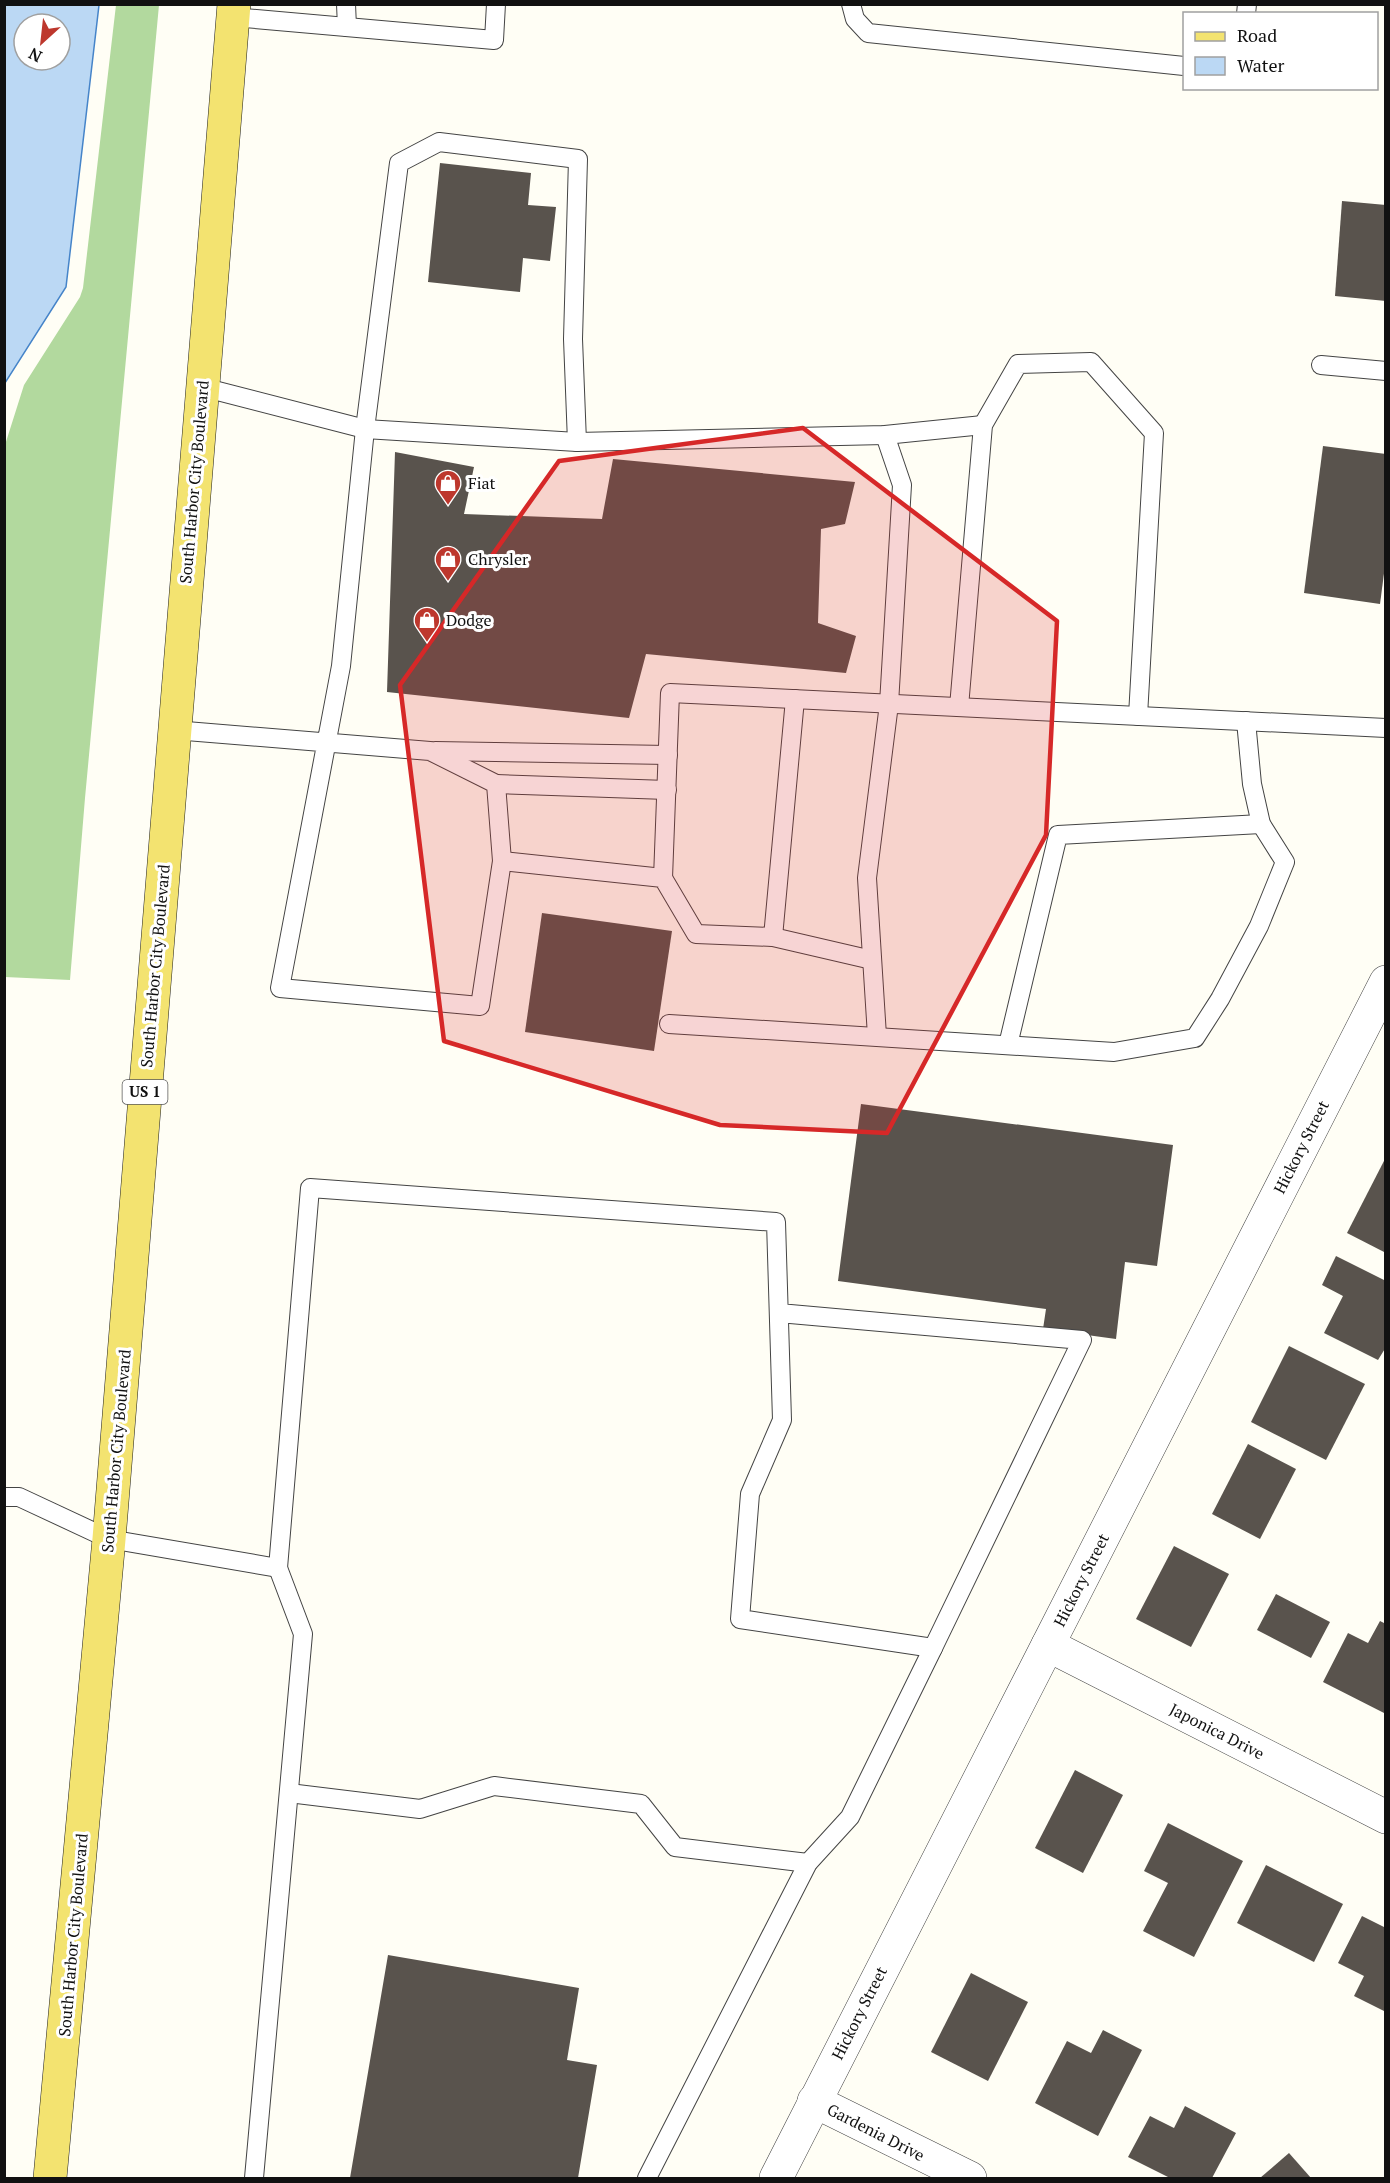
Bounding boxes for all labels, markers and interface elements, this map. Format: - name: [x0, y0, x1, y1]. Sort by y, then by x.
- north arrow: [12, 12, 72, 72]
- legend: [1183, 12, 1378, 90]
- text: Road: [1237, 23, 1277, 47]
- text: N: [25, 43, 46, 68]
- text: Water: [1237, 53, 1284, 77]
- street label: South Harbor City Boulevard: [174, 379, 214, 585]
- shop icon: Fiat: [433, 468, 463, 506]
- place label: Fiat: [468, 472, 496, 494]
- shop icon: Chrysler: [433, 544, 463, 582]
- place label: Chrysler: [468, 548, 529, 570]
- shop icon: Dodge: [412, 605, 442, 643]
- place label: Dodge: [446, 609, 492, 631]
- street label: South Harbor City Boulevard: [135, 863, 175, 1069]
- road number: US 1: [122, 1080, 168, 1104]
- street label: Hickory Street: [1268, 1097, 1334, 1197]
- street label: South Harbor City Boulevard: [96, 1348, 136, 1554]
- street label: Hickory Street: [1048, 1530, 1114, 1630]
- street label: Japonica Drive: [1166, 1698, 1268, 1764]
- street label: South Harbor City Boulevard: [53, 1832, 93, 2038]
- street label: Hickory Street: [826, 1963, 892, 2063]
- street label: Gardenia Drive: [824, 2098, 928, 2166]

